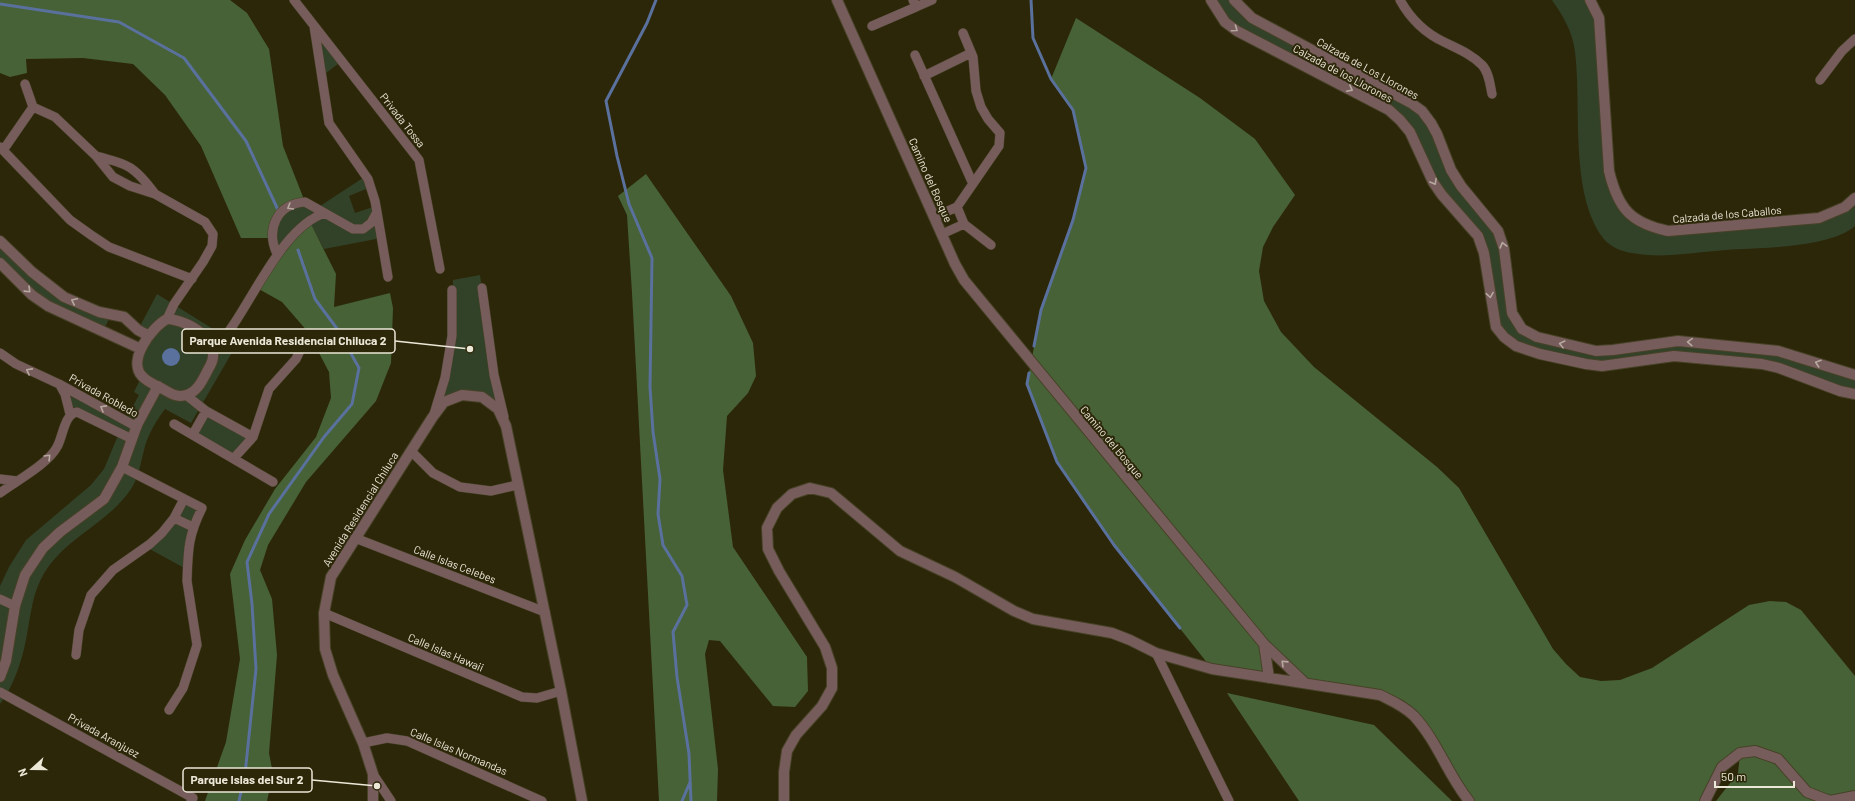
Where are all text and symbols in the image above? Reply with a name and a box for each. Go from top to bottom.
one-way arrow [1231,24,1238,31]
street label: Calzada de Los Llorones [1315,35,1421,101]
street label: Calzada de los Llorones [1291,41,1395,105]
one-way arrow [1346,85,1354,92]
street label: Privada Tossa [378,90,428,150]
street label: Camino del Bosque [907,136,955,224]
one-way arrow [1429,178,1437,185]
one-way arrow [287,202,294,210]
street label: Calzada de los Caballos [1672,203,1782,225]
one-way arrow [1499,242,1507,249]
one-way arrow [23,285,31,293]
one-way arrow [1485,292,1494,298]
one-way arrow [71,298,78,306]
callout: Parque Avenida Residencial Chiluca 2 [182,329,395,353]
text: Parque Avenida Residencial Chiluca 2 [189,333,387,347]
one-way arrow [1687,337,1693,346]
one-way arrow [1558,340,1565,348]
one-way arrow [1814,359,1821,368]
one-way arrow [25,368,33,375]
street label: Privada Robledo [67,371,141,419]
street label: Camino del Bosque [1078,403,1146,481]
one-way arrow [100,405,107,413]
street label: Avenida Residencial Chiluca [319,450,401,568]
one-way arrow [43,454,51,462]
street label: Calle Islas Celebes [412,542,498,586]
street label: Calle Islas Hawaii [406,630,486,674]
one-way arrow [1281,660,1289,668]
street label: Privada Aranjuez [66,710,142,760]
street label: Calle Islas Normandas [409,725,509,777]
north arrow [12,749,52,789]
scale bar [1715,763,1794,789]
text: N [15,767,30,779]
callout: Parque Islas del Sur 2 [183,768,312,792]
text: 50 m [1721,769,1746,783]
text: Parque Islas del Sur 2 [191,772,304,786]

